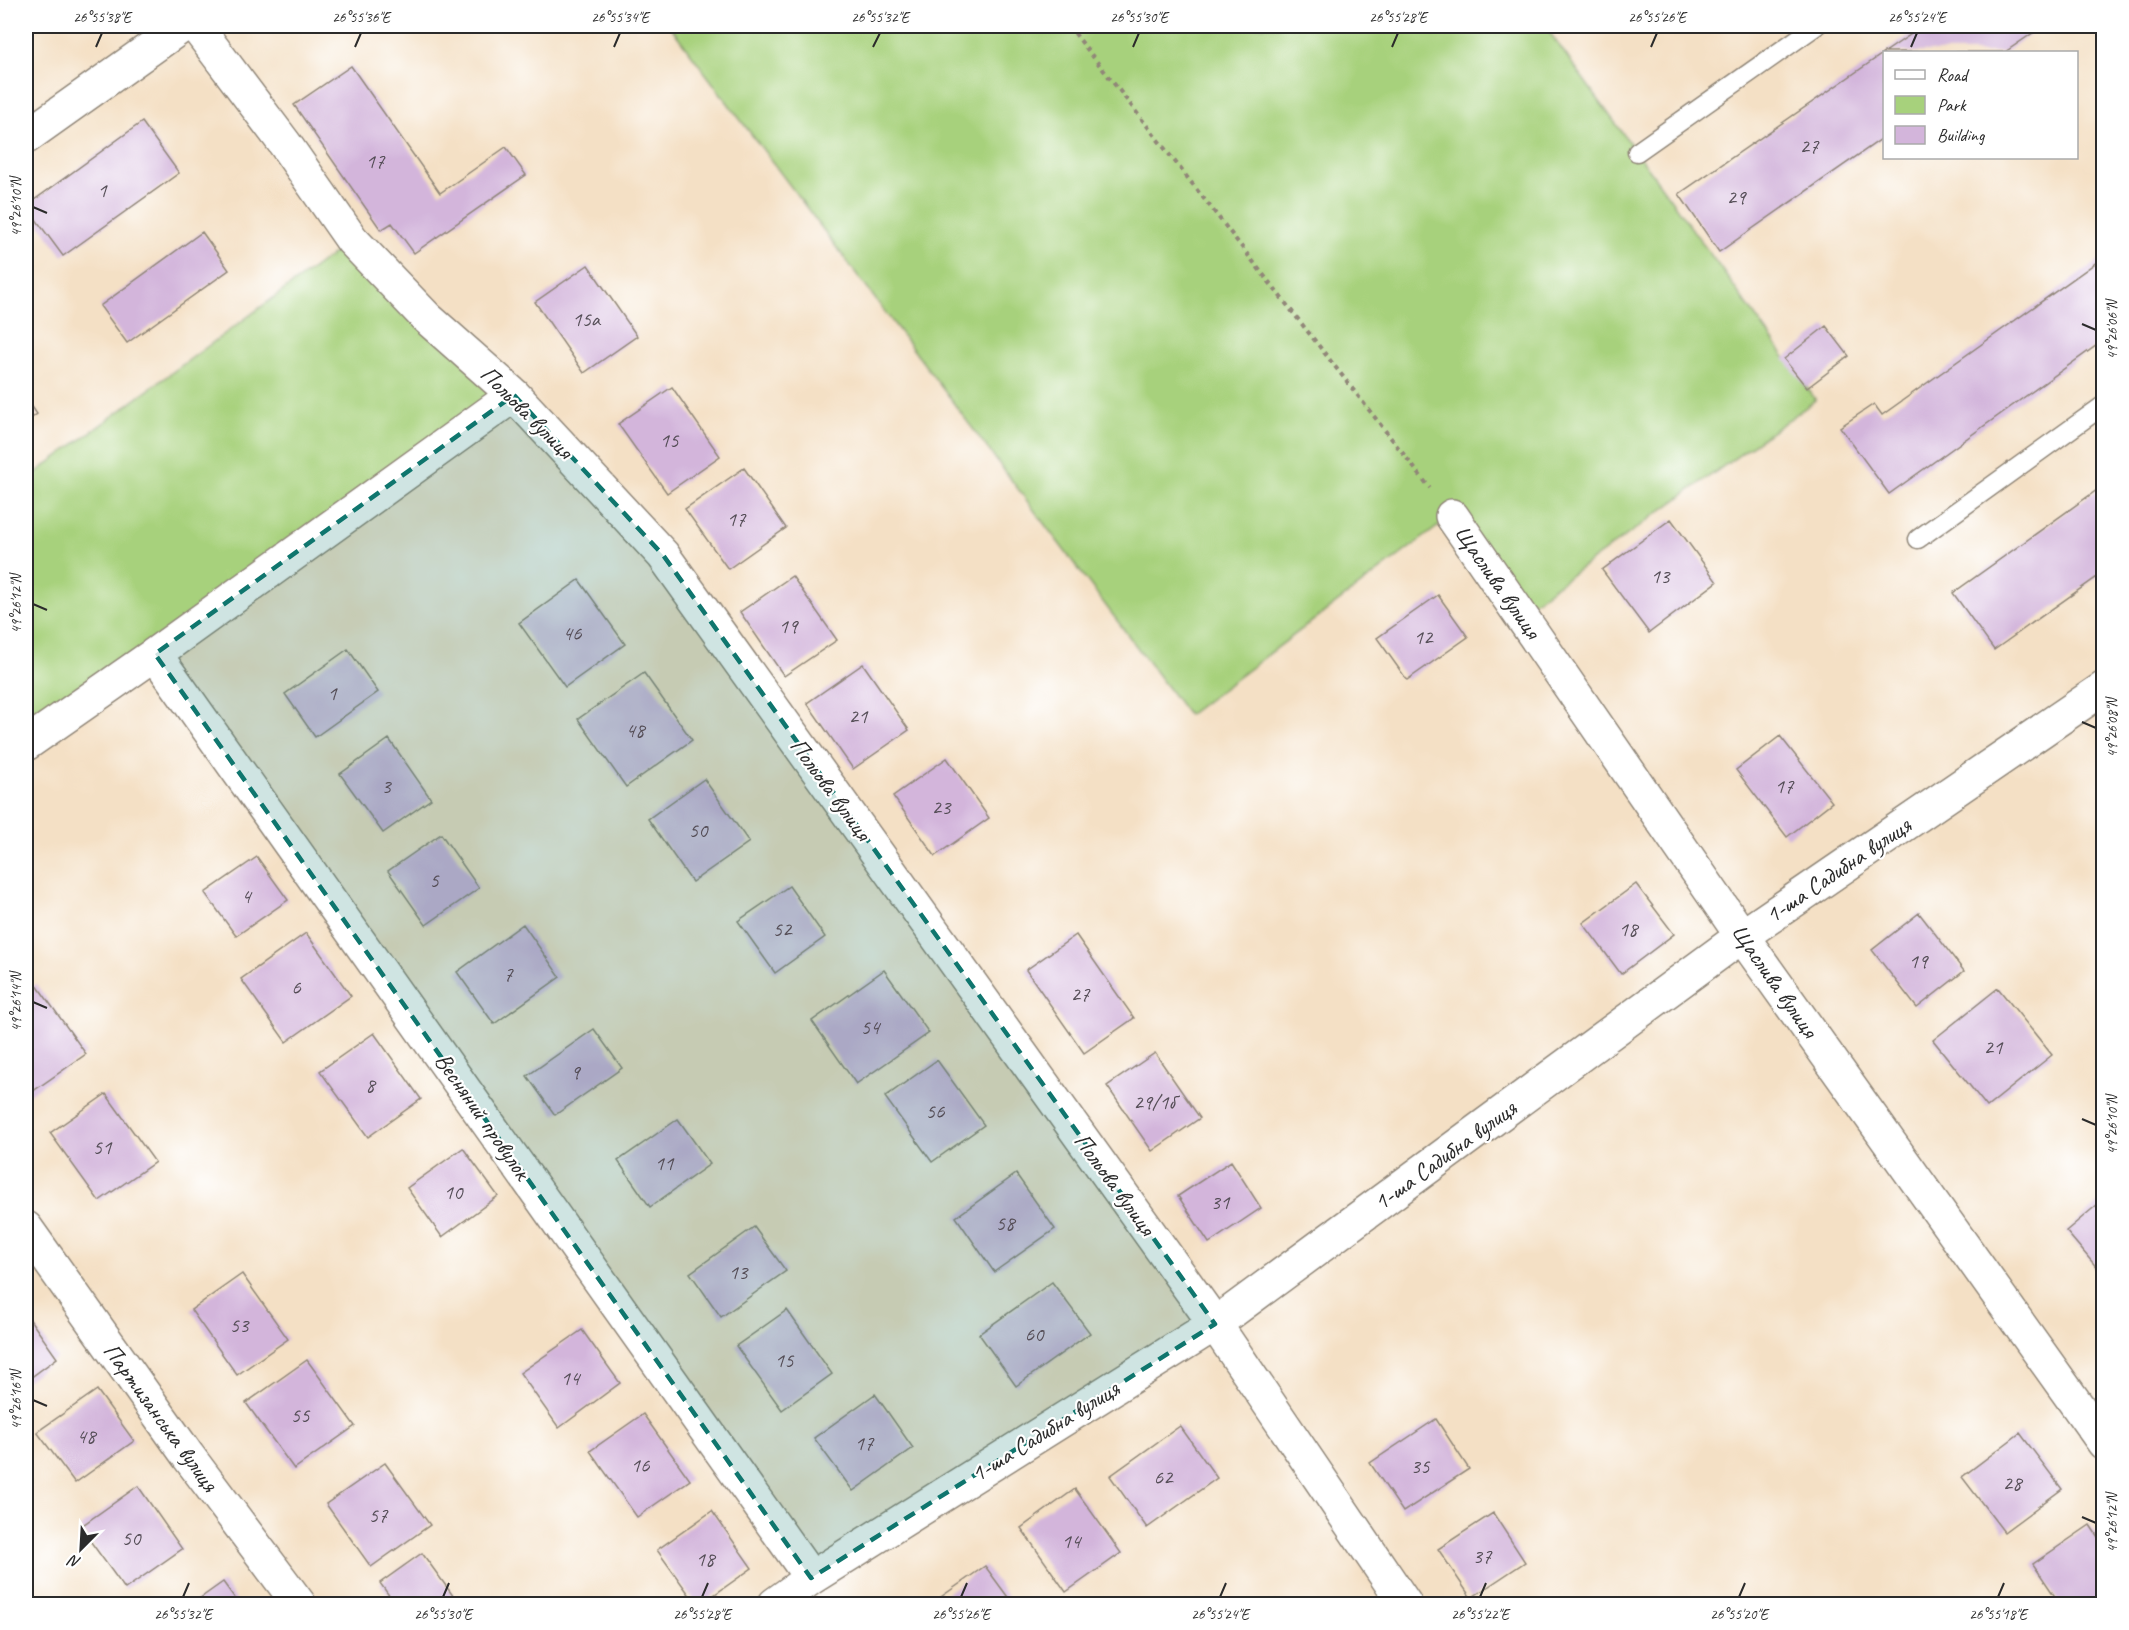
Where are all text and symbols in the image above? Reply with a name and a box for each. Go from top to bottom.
text: 26°55'38"E [73,8,133,27]
text: 26°55'36"E [332,8,392,27]
text: 26°55'34"E [591,8,651,27]
text: 26°55'32"E [851,8,911,27]
text: 26°55'30"E [1110,8,1170,27]
text: 26°55'28"E [1369,8,1429,27]
text: 26°55'26"E [1628,8,1688,27]
text: 26°55'24"E [1888,8,1948,27]
legend [1883,51,2078,159]
text: Road [1937,64,1970,86]
text: Park [1937,94,1967,116]
text: Building [1937,124,1986,146]
house number: 27 [1800,133,1820,159]
house number: 17 [366,148,386,174]
text: 49°26'10"N [7,174,26,237]
house number: 1 [97,177,108,203]
house number: 29 [1727,184,1747,210]
text: 49°26'06"N [2103,297,2122,360]
house number: 15а [572,306,602,332]
street label: Польова вулиця [474,359,581,466]
house number: 15 [660,427,680,453]
house number: 17 [727,506,747,532]
street label: Щаслива вулиця [1448,520,1549,646]
house number: 13 [1651,563,1671,589]
text: 49°26'12"N [7,571,26,634]
house number: 19 [779,613,799,639]
house number: 46 [563,620,582,646]
house number: 12 [1414,624,1434,650]
house number: 1 [327,680,338,706]
text: 49°26'08"N [2103,695,2122,758]
house number: 21 [849,703,869,729]
house number: 48 [626,717,647,743]
street label: Польова вулиця [784,732,879,848]
house number: 3 [381,773,392,799]
house number: 17 [1775,773,1795,799]
house number: 23 [932,794,952,820]
street label: 1-ша Садибна вулиця [1759,809,1918,930]
house number: 50 [689,817,709,843]
house number: 5 [429,867,440,893]
house number: 4 [241,883,253,909]
house number: 52 [773,916,793,942]
house number: 18 [1619,916,1640,942]
street label: Щаслива вулиця [1725,919,1826,1045]
house number: 19 [1909,948,1929,974]
house number: 7 [503,961,514,987]
text: 49°26'14"N [7,969,26,1032]
house number: 6 [291,974,301,1000]
house number: 27 [1071,981,1091,1007]
house number: 54 [861,1014,882,1040]
house number: 21 [1984,1034,2004,1060]
street label: Весняний провулок [428,1047,539,1187]
house number: 9 [570,1059,581,1085]
house number: 8 [365,1072,377,1098]
house number: 29/1б [1133,1089,1180,1115]
street label: 1-ша Садибна вулиця [1368,1092,1523,1217]
text: 49°26'10"N [2103,1092,2122,1155]
house number: 56 [926,1098,945,1124]
street label: Польова вулиця [1068,1127,1163,1243]
house number: 51 [93,1134,113,1160]
house number: 11 [655,1150,675,1176]
house number: 10 [444,1179,464,1205]
house number: 31 [1211,1189,1231,1215]
house number: 58 [996,1210,1017,1236]
house number: 13 [729,1259,749,1285]
house number: 53 [230,1312,250,1338]
house number: 60 [1025,1321,1045,1347]
street label: Партизанська вулиця [97,1337,226,1498]
house number: 15 [775,1347,795,1373]
house number: 14 [561,1365,582,1391]
text: 49°26'16"N [7,1367,26,1430]
street label: 1-ша Садибна вулиця [965,1373,1126,1489]
house number: 55 [291,1402,311,1428]
house number: 48 [77,1423,98,1449]
house number: 17 [855,1430,875,1456]
house number: 16 [631,1452,650,1478]
house number: 35 [1411,1453,1431,1479]
house number: 62 [1154,1464,1174,1490]
house number: 28 [2003,1470,2024,1496]
text: 49°26'12"N [2103,1490,2122,1553]
house number: 57 [369,1502,389,1528]
north arrow [51,1519,111,1579]
house number: 50 [122,1525,142,1551]
house number: 14 [1062,1528,1083,1554]
house number: 37 [1473,1543,1493,1569]
house number: 18 [696,1546,717,1572]
text: N [64,1549,84,1573]
text: 26°55'32"E [154,1605,214,1624]
text: 26°55'30"E [414,1605,474,1624]
text: 26°55'28"E [673,1605,733,1624]
text: 26°55'26"E [932,1605,992,1624]
text: 26°55'24"E [1191,1605,1251,1624]
text: 26°55'22"E [1451,1605,1511,1624]
text: 26°55'20"E [1710,1605,1770,1624]
text: 26°55'18"E [1969,1605,2029,1624]

